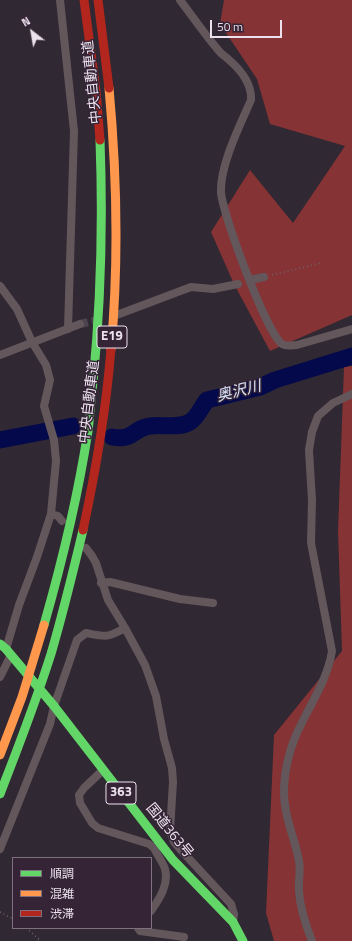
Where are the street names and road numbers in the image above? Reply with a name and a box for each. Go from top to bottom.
street label: 中央自動車道 [80,39,106,125]
road number: E19 [97,326,127,348]
street label: 中央自動車道 [77,359,103,445]
road number: 363 [106,782,136,804]
street label: 国道363号 [142,800,196,862]

